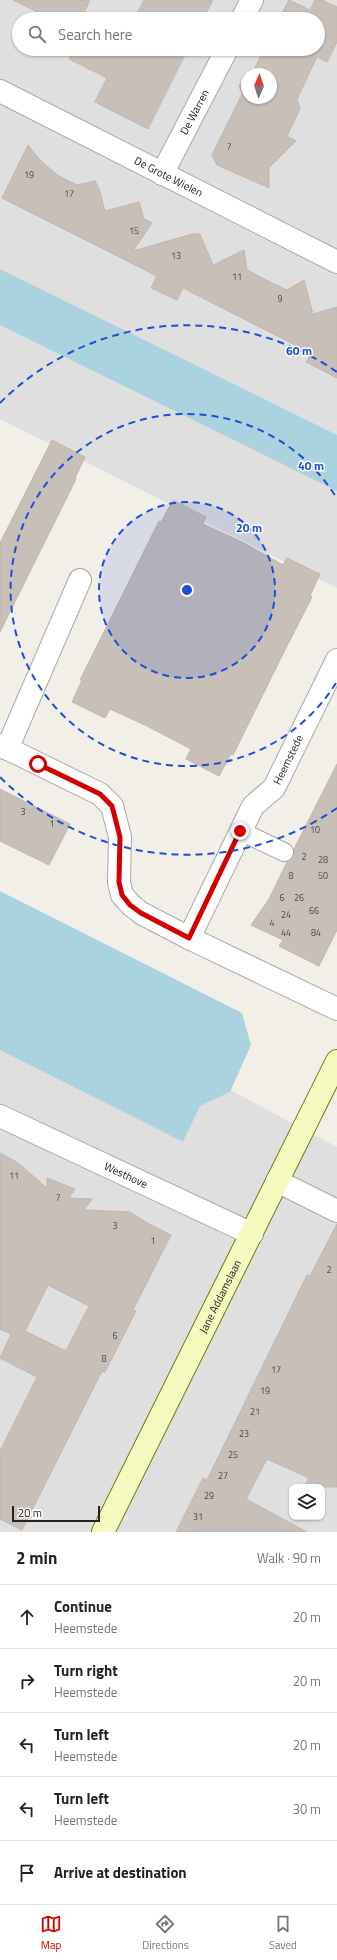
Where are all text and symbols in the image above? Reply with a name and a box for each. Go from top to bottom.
search box [12,12,325,56]
icon: search [26,23,48,45]
text: Search here [58,23,132,46]
north arrow [241,68,277,104]
street label: De Warren [176,86,213,137]
house number: 7 [226,140,232,153]
street label: De Grote Wielen [131,152,206,201]
house number: 19 [24,168,34,181]
house number: 17 [64,187,74,200]
house number: 15 [129,224,139,237]
house number: 13 [171,249,181,262]
house number: 11 [232,270,242,283]
house number: 9 [277,292,283,305]
text: 60 m [286,341,312,360]
text: 40 m [298,456,324,475]
text: 20 m [236,518,262,537]
centre of rings [180,583,194,597]
street label: Heemstede [269,732,307,787]
route start [29,755,47,773]
house number: 3 [20,805,26,818]
house number: 1 [49,817,55,830]
route end [231,822,249,840]
house number: 10 [310,823,320,836]
house number: 2 [301,850,307,863]
house number: 28 [318,853,328,866]
house number: 8 [288,869,294,882]
house number: 50 [318,869,328,882]
house number: 6 [279,891,285,904]
house number: 26 [294,891,304,904]
house number: 66 [309,904,319,917]
house number: 24 [281,908,291,921]
house number: 4 [269,916,275,929]
house number: 44 [281,926,291,939]
house number: 84 [311,926,321,939]
street label: Westhove [101,1158,151,1192]
house number: 11 [9,1169,19,1182]
house number: 7 [55,1191,61,1204]
house number: 3 [112,1219,118,1232]
house number: 1 [150,1234,156,1247]
street label: Jane Addamslaan [195,1257,245,1336]
house number: 2 [326,1263,332,1276]
house number: 6 [112,1329,118,1342]
house number: 8 [101,1352,107,1365]
house number: 17 [271,1363,281,1376]
house number: 19 [260,1384,270,1397]
house number: 21 [250,1405,260,1418]
house number: 23 [239,1427,249,1440]
house number: 25 [228,1448,238,1461]
house number: 27 [218,1469,228,1482]
map controls [289,1484,325,1520]
button: layers [289,1484,325,1520]
house number: 29 [204,1489,214,1502]
scale bar [12,1504,100,1523]
text: 20 m [18,1505,42,1521]
house number: 31 [193,1510,203,1523]
text: 2 min [16,1545,57,1571]
text: Walk · 90 m [257,1548,321,1568]
text: Continue [54,1595,112,1618]
icon: ahead [16,1606,38,1628]
text: 20 m [293,1607,321,1627]
text: Heemstede [54,1618,117,1638]
text: Turn right [54,1659,118,1682]
icon: right [16,1670,38,1692]
text: 20 m [293,1671,321,1691]
text: Heemstede [54,1682,117,1702]
text: Turn left [54,1723,109,1746]
icon: left [16,1734,38,1756]
text: 20 m [293,1735,321,1755]
text: Heemstede [54,1746,117,1766]
text: Turn left [54,1787,109,1810]
icon: left [16,1798,38,1820]
text: 30 m [293,1799,321,1819]
text: Heemstede [54,1810,117,1830]
text: Arrive at destination [54,1861,187,1884]
icon: arrive [16,1862,38,1884]
tab: Map [40,1913,62,1953]
tab: Directions [142,1913,189,1953]
tab: Saved [269,1913,297,1953]

